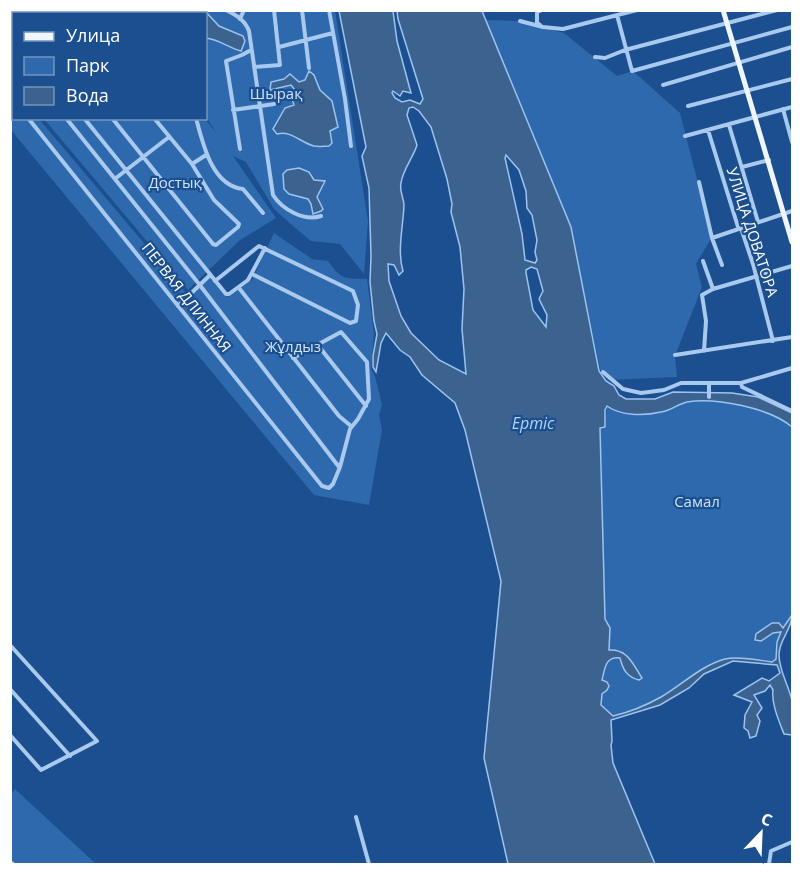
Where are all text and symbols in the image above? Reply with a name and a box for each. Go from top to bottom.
legend [12,12,207,120]
text: Улица [66,23,120,47]
text: Парк [66,53,110,77]
text: Вода [66,83,109,107]
park label: Шырақ [250,83,302,103]
street label: УЛИЦА ДОВАТОРА [723,165,784,300]
park label: Достық [148,172,202,192]
street label: ПЕРВАЯ ДЛИННАЯ [138,238,236,356]
park label: Жұлдыз [265,336,321,356]
water label: Ертіс [512,412,555,434]
park label: Самал [674,491,720,511]
north arrow [731,803,791,863]
text: С [758,807,776,831]

